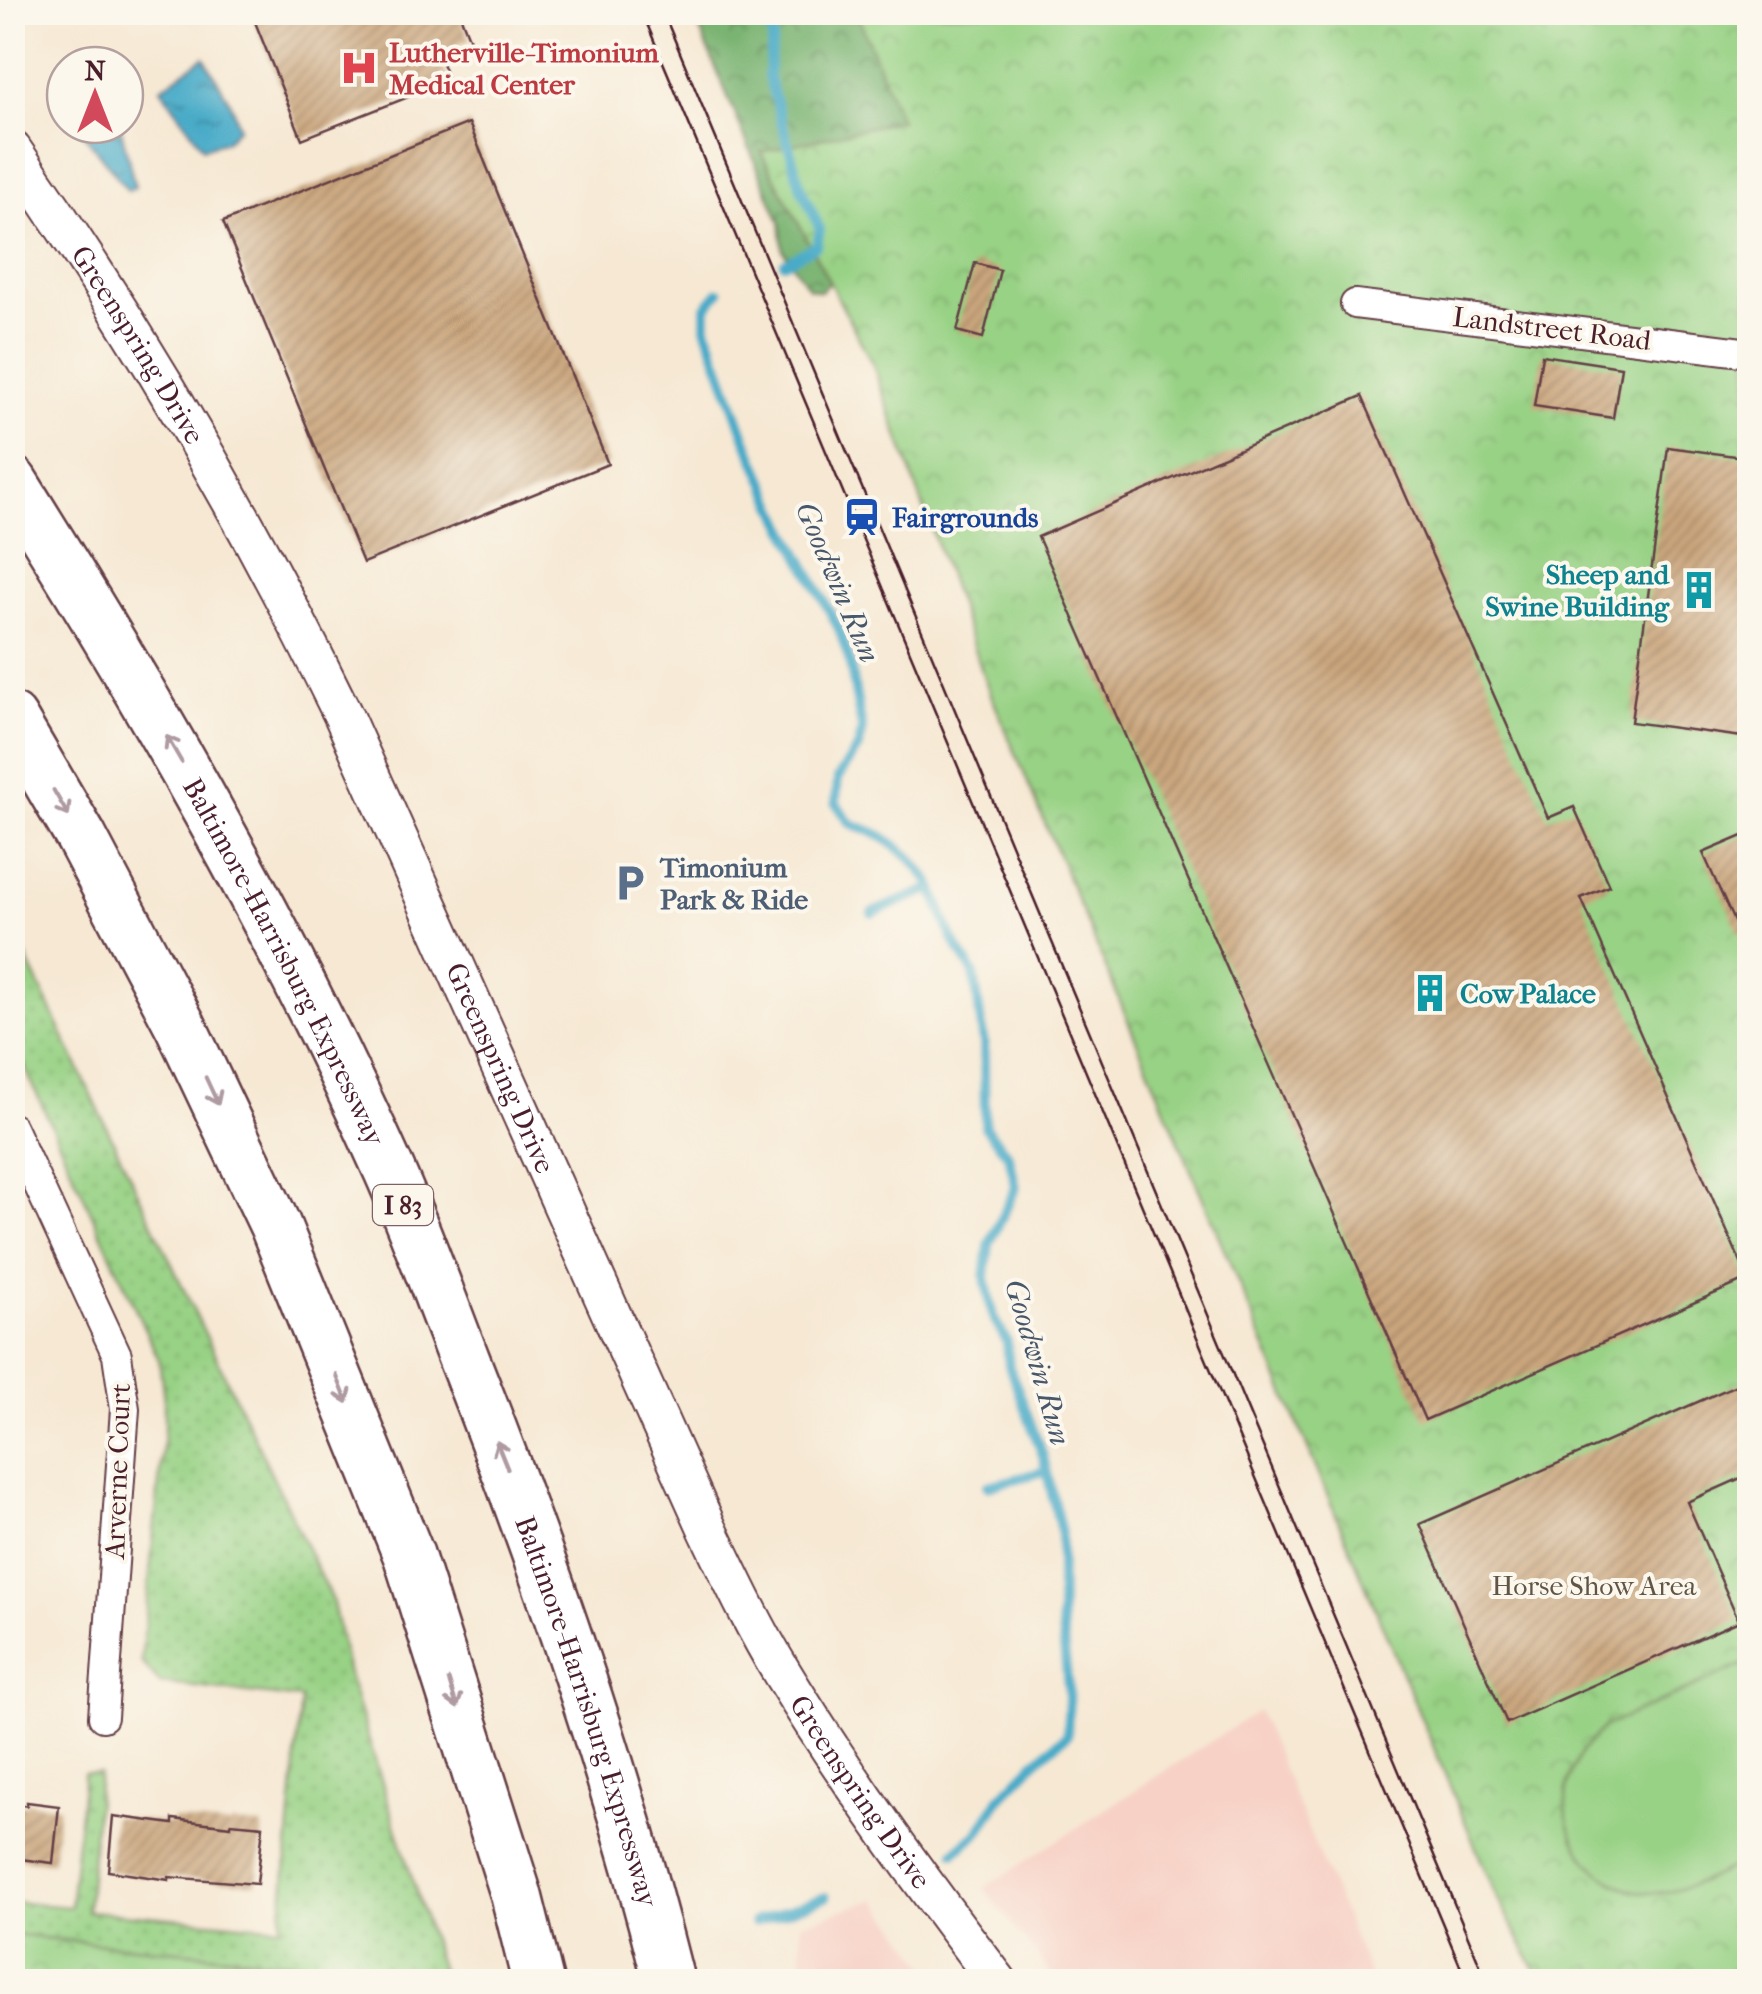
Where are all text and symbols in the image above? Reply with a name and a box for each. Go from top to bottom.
place label: Lutherville-Timonium Medical Center [389,36,660,101]
north arrow [45,45,145,145]
hospital icon: Lutherville-Timonium Medical Center [338,47,380,89]
text: N [84,54,106,87]
street label: Greenspring Drive [64,239,211,450]
street label: Landstreet Road [1451,300,1654,357]
station icon: Fairgrounds [841,496,883,538]
water label: Goodwin Run [788,497,887,668]
place label: Fairgrounds [892,501,1038,534]
place label: Sheep and Swine Building [1485,558,1670,623]
building icon: Sheep and Swine Building [1678,569,1720,611]
one-way arrow [163,735,183,764]
street label: Baltimore-Harrisburg Expressway [176,772,392,1152]
one-way arrow [52,788,72,817]
place label: Timonium Park & Ride [659,851,808,916]
parking icon: Timonium Park & Ride [609,862,651,904]
street label: Greenspring Drive [439,958,562,1178]
building icon: Cow Palace [1409,972,1451,1014]
place label: Cow Palace [1460,977,1596,1010]
one-way arrow [203,1075,222,1105]
road number: I 83 [373,1185,433,1225]
water label: Goodwin Run [997,1275,1078,1449]
one-way arrow [334,1373,352,1404]
street label: Arverne Court [98,1383,137,1561]
one-way arrow [491,1441,509,1471]
street label: Baltimore-Harrisburg Expressway [508,1512,665,1912]
park label: Horse Show Area [1491,1569,1698,1602]
one-way arrow [445,1678,463,1709]
street label: Greenspring Drive [783,1689,938,1895]

